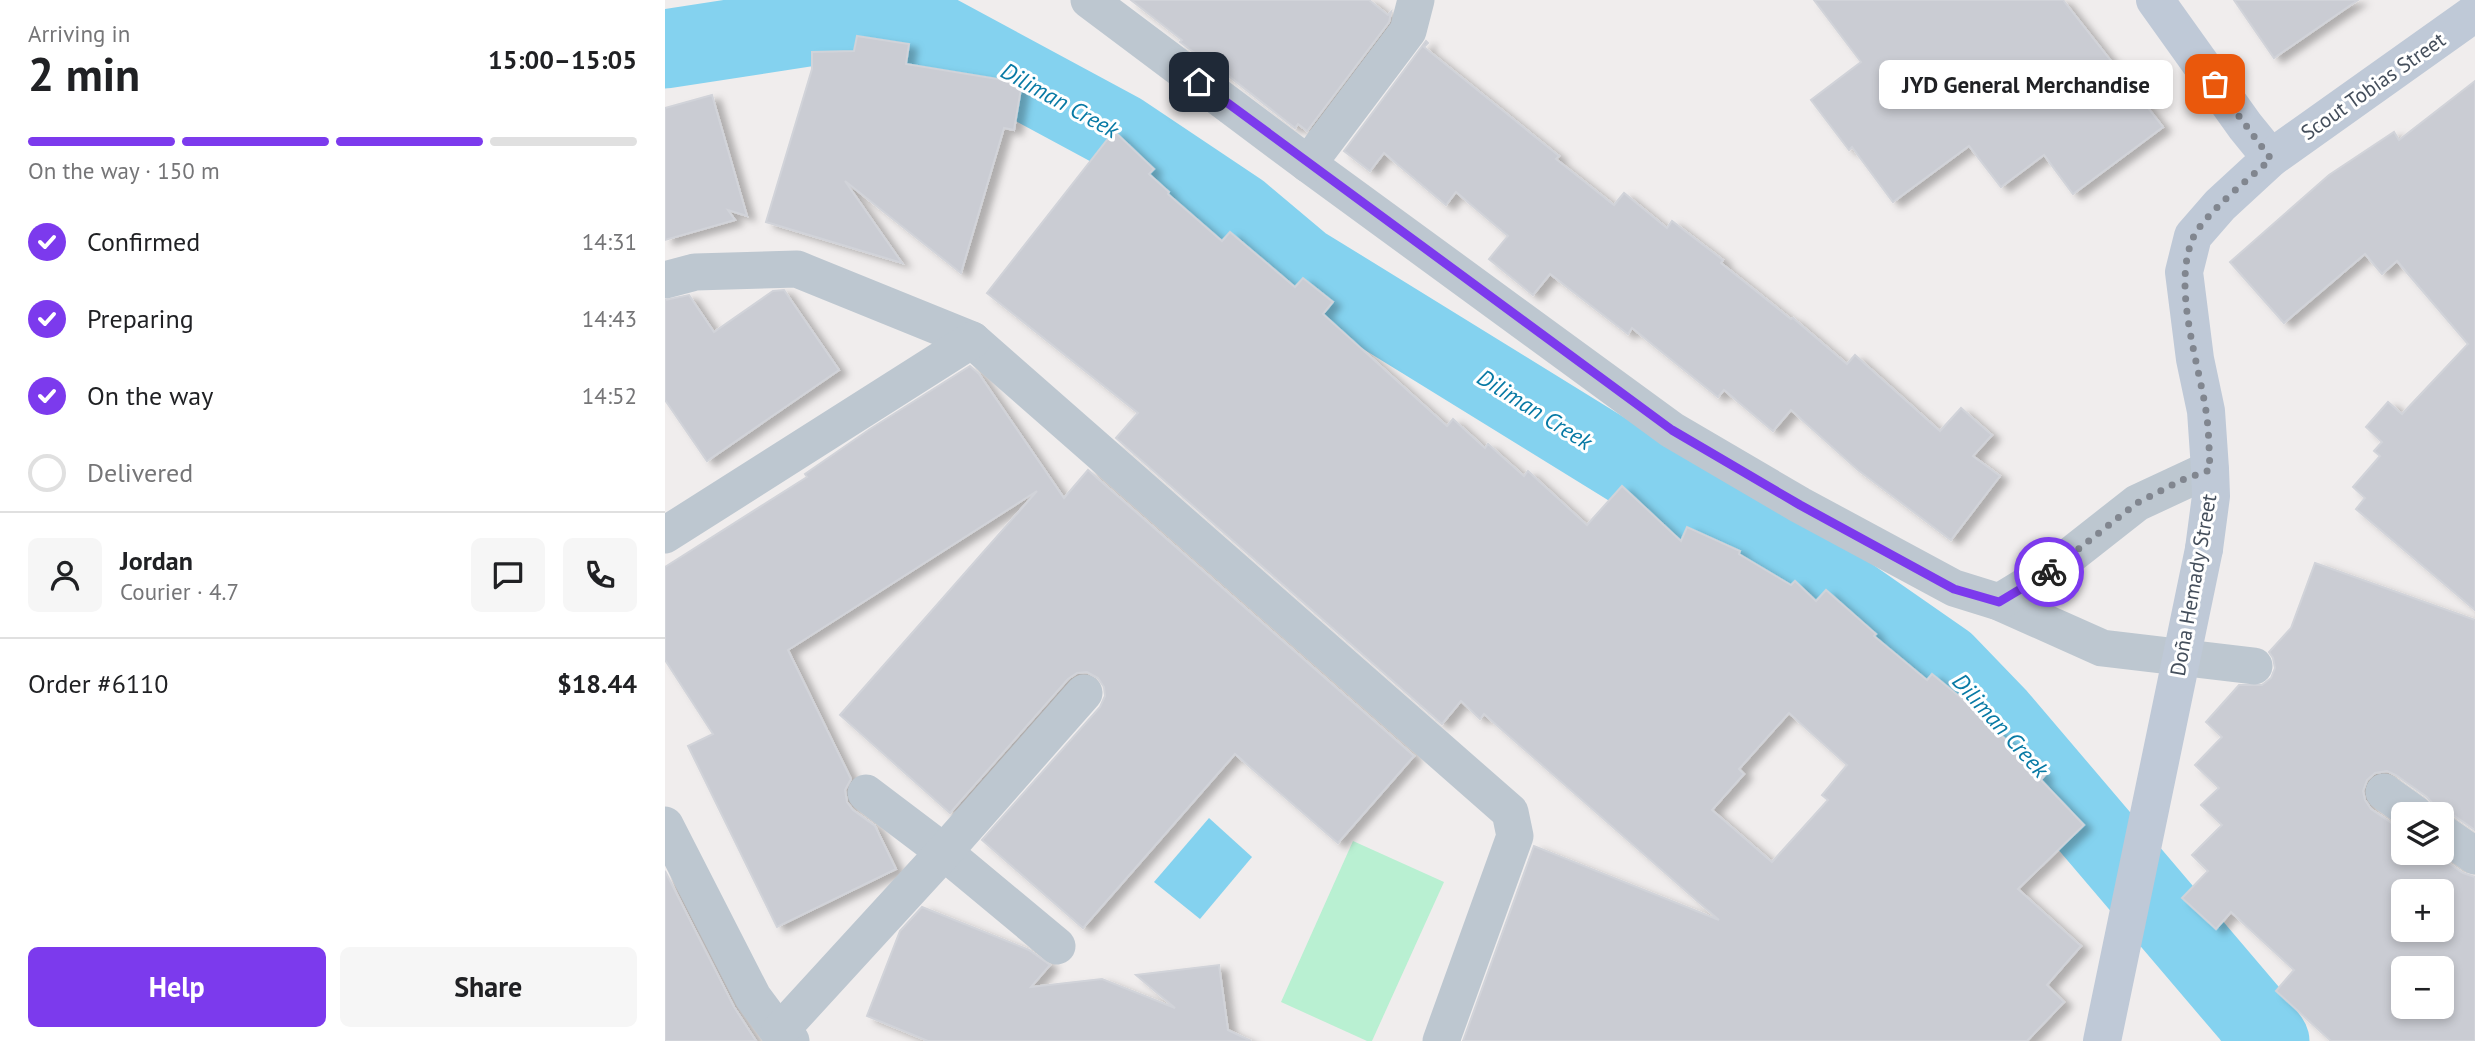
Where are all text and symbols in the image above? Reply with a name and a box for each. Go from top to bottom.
text: Arriving in [28,19,130,48]
street label: Scout Tobias Street [2295,26,2451,146]
text: 15:00–15:05 [488,43,637,76]
text: 2 min [28,44,140,104]
pin [1169,52,1229,112]
pin [2185,54,2245,114]
water label: Diliman Creek [996,56,1125,145]
callout: JYD General Merchandise [1879,60,2173,108]
icon: home [1180,63,1218,101]
icon: bag [2196,65,2234,103]
text: JYD General Merchandise [1902,70,2150,99]
text: On the way · 150 m [28,156,220,185]
icon: check [28,223,66,261]
text: Confirmed [87,225,200,258]
text: 14:31 [582,227,637,256]
icon: check [28,300,66,338]
text: Preparing [87,302,194,335]
text: 14:43 [582,304,637,333]
water label: Diliman Creek [1472,362,1599,457]
icon: check [28,377,66,415]
text: On the way [87,379,213,412]
text: 14:52 [582,381,637,410]
text: Delivered [87,456,193,489]
street label: Doña Hemady Street [2164,492,2222,678]
courier [2014,537,2084,607]
button: person [28,538,102,612]
button: chat [471,538,545,612]
button: phone [563,538,637,612]
text: Jordan [120,544,193,577]
icon: bike [2030,553,2068,591]
text: Courier · 4.7 [120,577,239,606]
text: Order #6110 [28,667,168,700]
text: $18.44 [557,667,637,700]
water label: Diliman Creek [1947,667,2056,784]
map controls [2391,802,2454,1019]
button: layers [2391,802,2454,865]
button: + [2391,879,2454,942]
button: Help [28,947,326,1027]
button: Share [340,947,637,1027]
button: − [2391,956,2454,1019]

